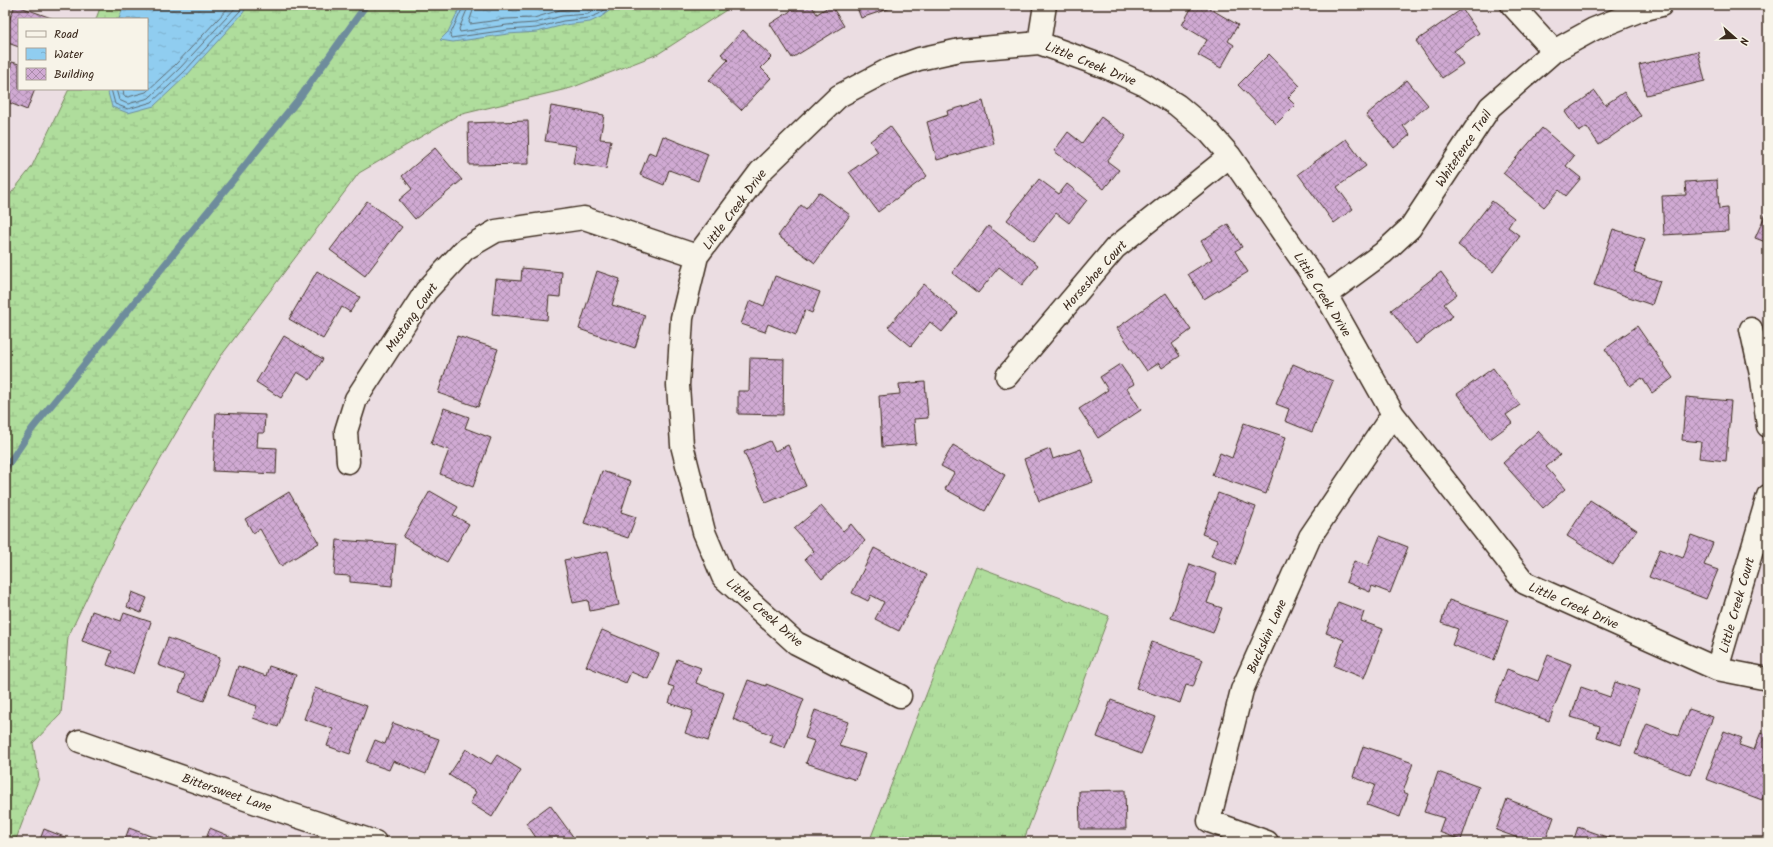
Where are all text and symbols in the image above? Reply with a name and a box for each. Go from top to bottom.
legend [18,18,148,90]
north arrow [1715,18,1755,58]
text: Road [54,25,79,44]
text: N [1734,35,1753,47]
street label: Little Creek Drive [1042,37,1139,92]
text: Water [54,45,84,64]
text: Building [54,65,94,84]
street label: Whitefence Trail [1431,106,1498,192]
street label: Little Creek Drive [698,165,773,255]
street label: Horseshoe Court [1058,235,1133,316]
street label: Little Creek Drive [1287,248,1356,341]
street label: Mustang Court [380,278,445,357]
street label: Little Creek Court [1714,554,1761,656]
street label: Little Creek Drive [721,573,808,653]
street label: Little Creek Drive [1525,577,1622,636]
street label: Buckskin Lane [1242,596,1293,677]
street label: Bittersweet Lane [179,768,274,819]

